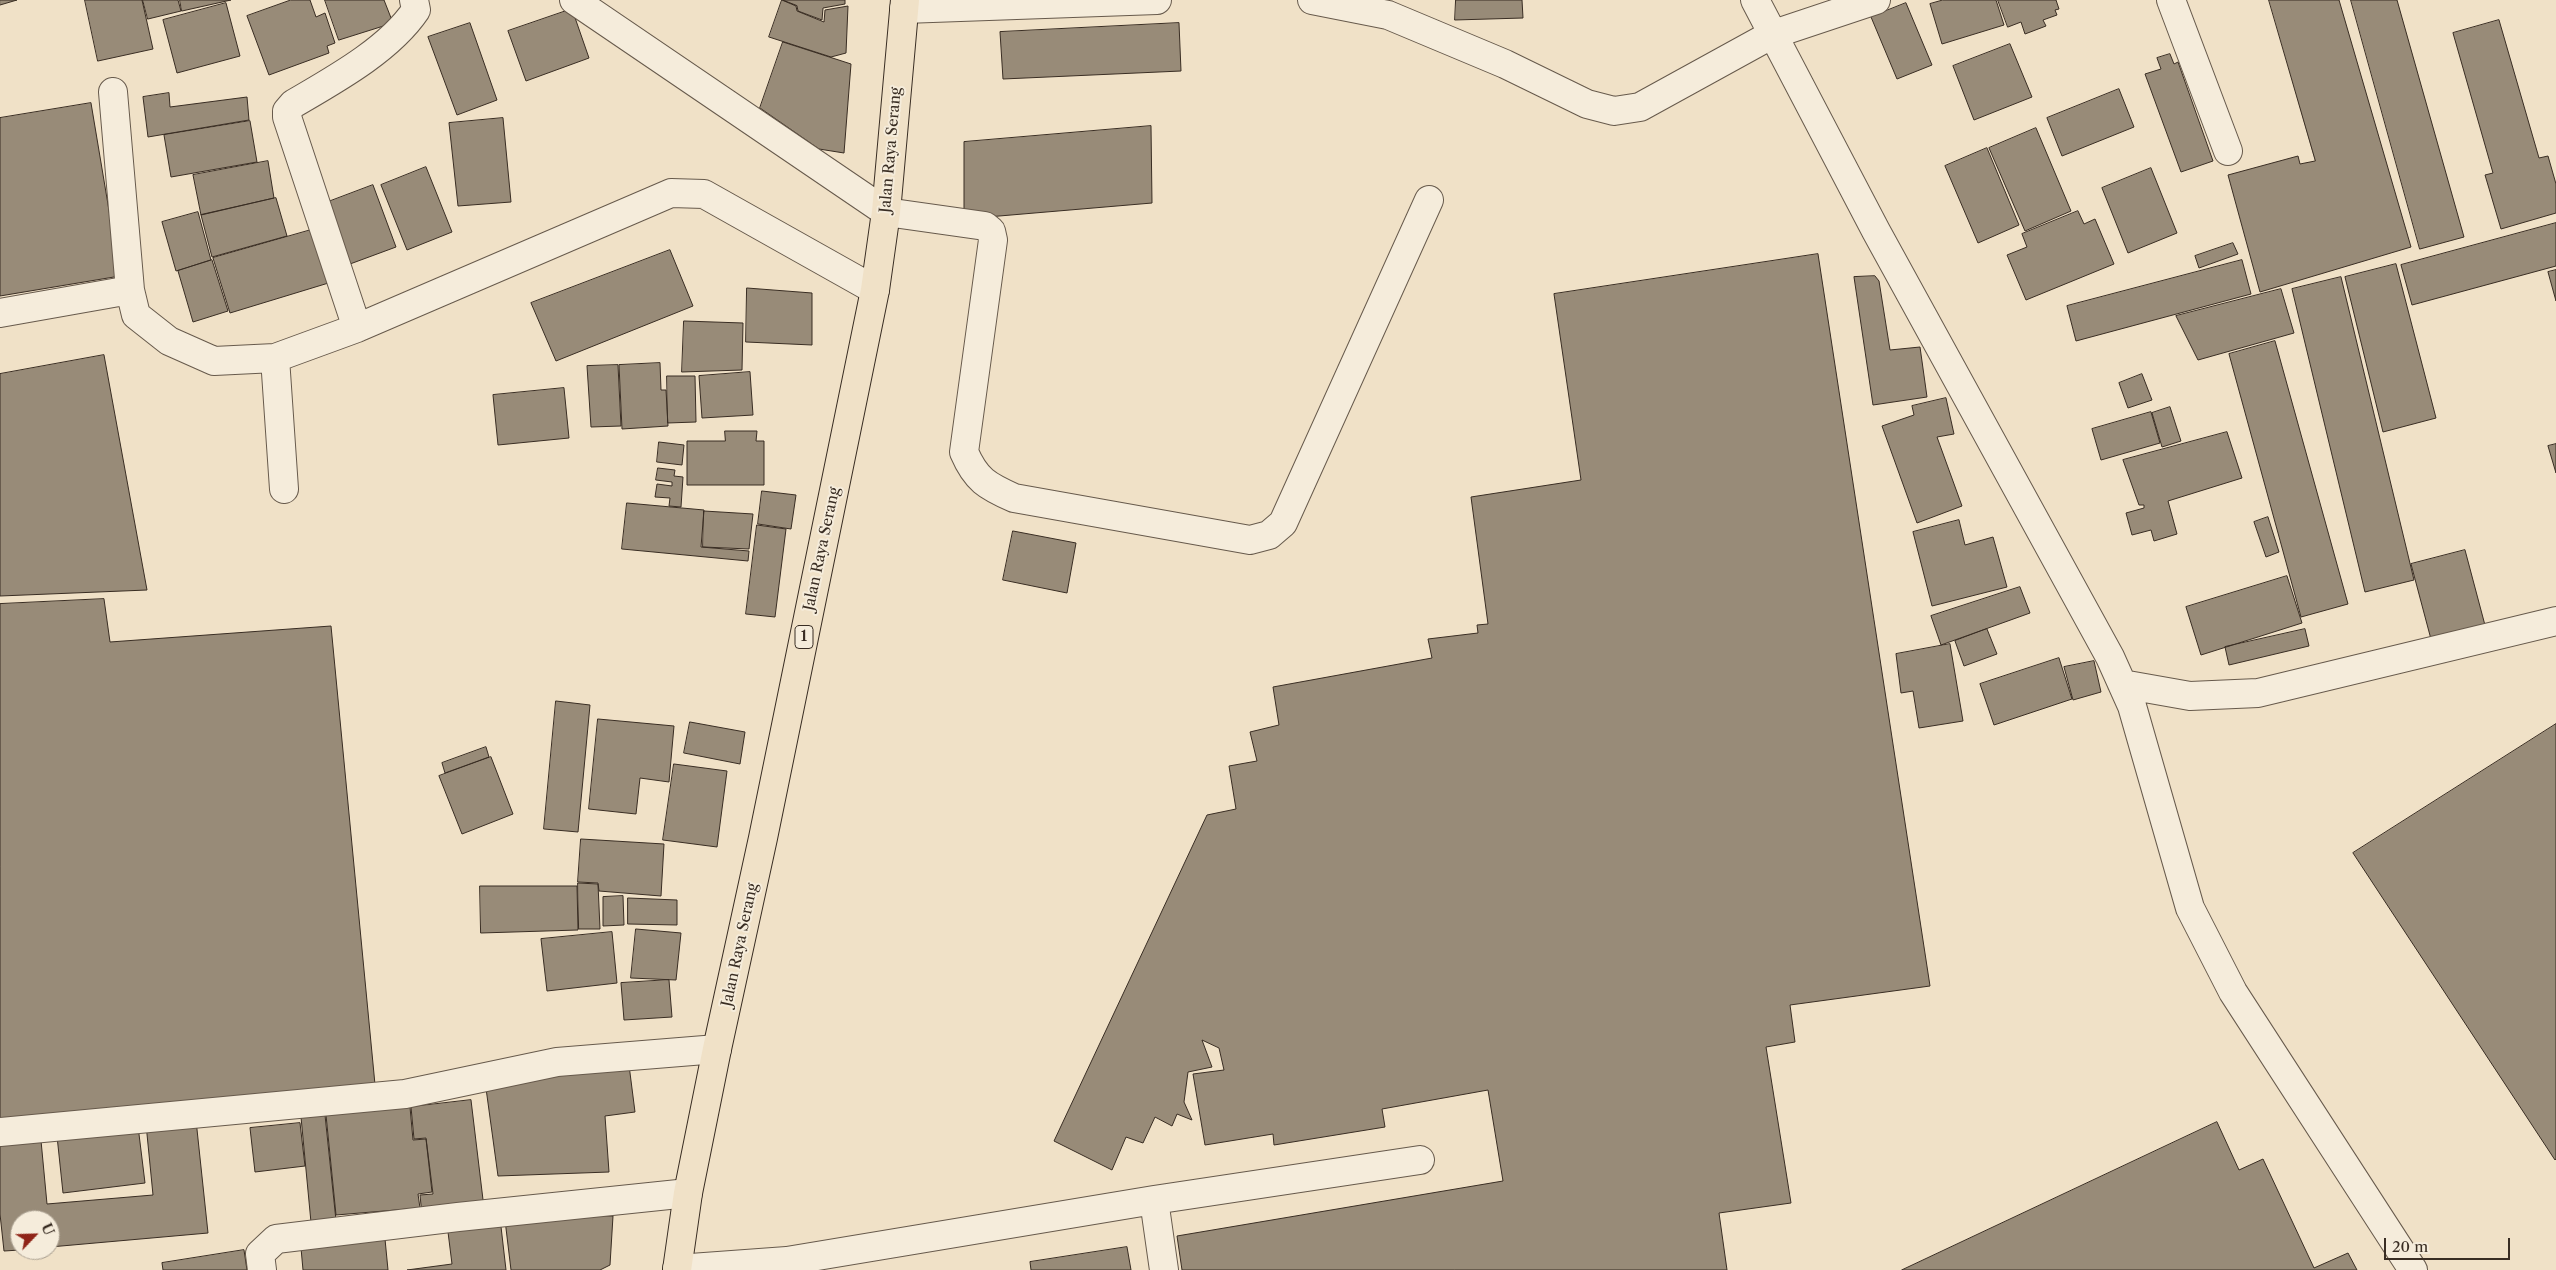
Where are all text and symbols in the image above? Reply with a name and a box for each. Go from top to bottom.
street label: Jalan Raya Serang [877,86,905,214]
street label: Jalan Raya Serang [800,486,844,612]
road number: 1 [795,626,813,649]
street label: Jalan Raya Serang [718,882,762,1008]
north arrow [10,1210,60,1260]
text: U [37,1220,58,1238]
scale bar [2386,1228,2512,1260]
text: 20 m [2392,1237,2428,1256]

